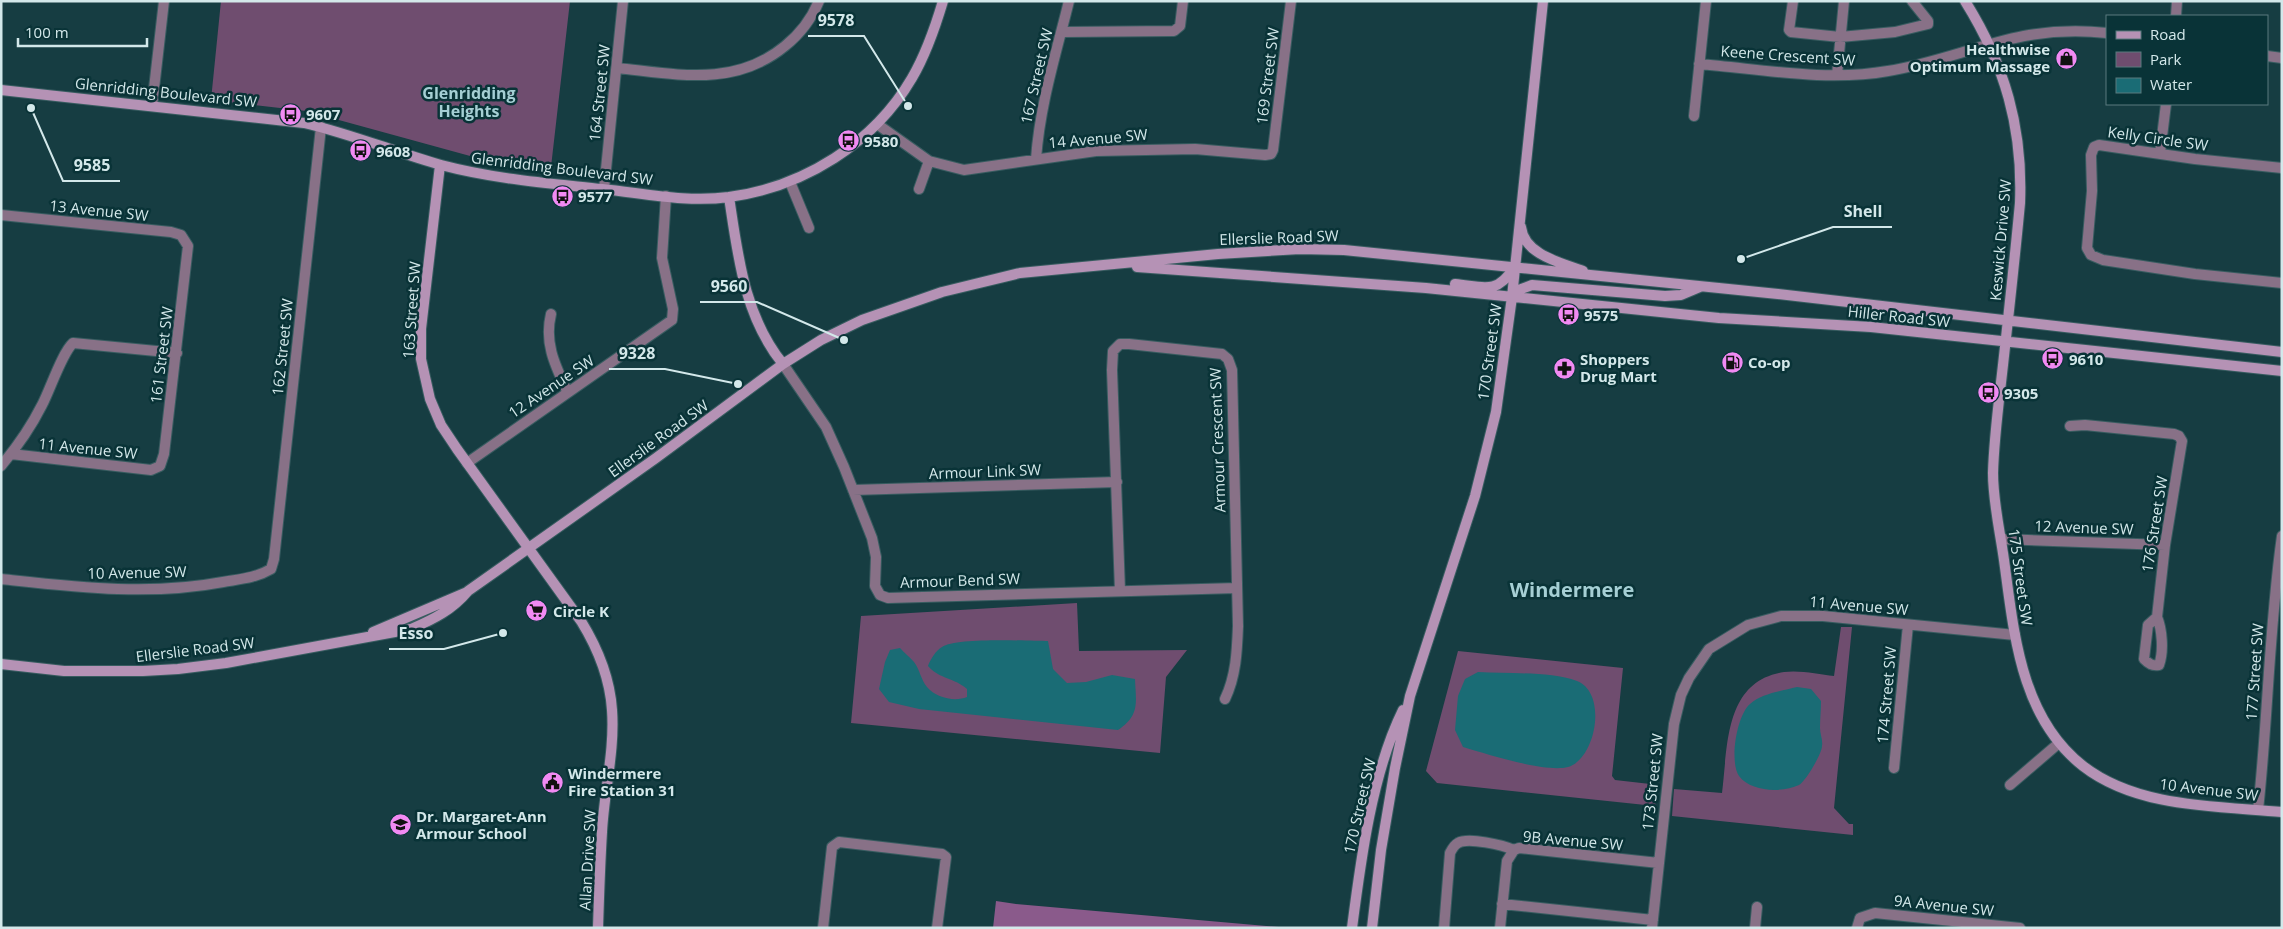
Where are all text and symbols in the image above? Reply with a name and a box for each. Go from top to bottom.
callout: 9578 [808,5,864,36]
text: 9578 [818,9,854,31]
scale bar [18,15,146,47]
legend [2106,15,2268,105]
text: 100 m [25,22,69,42]
text: Road [2150,24,2186,44]
street label: 167 Street SW [1015,26,1057,126]
street label: 169 Street SW [1251,26,1283,126]
place label: Healthwise Optimum Massage [1910,39,2050,76]
street label: Keene Crescent SW [1720,40,1856,70]
street label: 164 Street SW [584,43,614,143]
shop icon: Healthwise Optimum Massage [2054,46,2078,70]
text: Park [2150,49,2181,69]
street label: Glenridding Boulevard SW [74,72,258,112]
text: Water [2150,74,2192,94]
district label: Glenridding Heights [422,82,516,122]
bus stop icon: 9607 [278,102,302,126]
place label: 9607 [306,104,341,124]
street label: Kelly Circle SW [2106,121,2210,155]
street label: 14 Avenue SW [1048,124,1148,152]
bus stop icon: 9580 [836,129,860,153]
place label: 9580 [864,131,899,151]
bus stop icon: 9608 [348,139,372,163]
place label: 9608 [376,141,411,161]
street label: Glenridding Boulevard SW [470,147,654,189]
callout: 9585 [63,150,120,181]
text: 9585 [74,154,110,176]
street label: Keswick Drive SW [1985,178,2015,302]
bus stop icon: 9577 [550,184,574,208]
place label: 9577 [578,186,613,206]
street label: 13 Avenue SW [49,195,150,225]
callout: Shell [1833,196,1892,227]
text: Shell [1844,200,1882,222]
street label: Ellerslie Road SW [1219,225,1339,249]
street label: 163 Street SW [398,261,424,359]
callout: 9560 [700,271,757,302]
text: 9560 [711,275,747,297]
street label: 162 Street SW [267,297,297,397]
street label: Hiller Road SW [1847,301,1951,331]
street label: 170 Street SW [1472,302,1506,402]
bus stop icon: 9575 [1556,303,1580,327]
street label: 161 Street SW [145,305,177,405]
place label: 9575 [1584,305,1618,325]
callout: 9328 [609,338,665,369]
text: 9328 [619,342,655,364]
bus stop icon: 9610 [2041,347,2065,371]
place label: Shoppers Drug Mart [1580,349,1657,386]
place label: 9610 [2069,349,2104,369]
street label: 12 Avenue SW [504,350,598,422]
fuel station icon: Co-op [1720,350,1744,374]
place label: Co-op [1748,352,1790,372]
pharmacy icon: Shoppers Drug Mart [1552,356,1576,380]
street label: Armour Crescent SW [1204,367,1230,513]
bus stop icon: 9305 [1976,381,2000,405]
place label: 9305 [2004,383,2038,403]
street label: Ellerslie Road SW [604,395,712,481]
street label: 11 Avenue SW [38,433,139,463]
street label: Armour Link SW [928,459,1042,483]
street label: 176 Street SW [2136,474,2172,574]
street label: 12 Avenue SW [2034,515,2134,539]
street label: 175 Street SW [2004,527,2038,627]
street label: 10 Avenue SW [87,561,187,583]
street label: Armour Bend SW [900,568,1021,592]
district label: Windermere [1510,576,1634,603]
street label: 11 Avenue SW [1809,591,1909,619]
supermarket icon: Circle K [525,599,549,623]
place label: Circle K [553,601,609,621]
callout: Esso [389,618,444,649]
text: Esso [399,622,433,644]
street label: 177 Street SW [2241,623,2267,721]
street label: Ellerslie Road SW [135,632,256,666]
street label: 174 Street SW [1872,645,1900,744]
street label: 173 Street SW [1637,732,1667,832]
street label: 170 Street SW [1338,756,1380,856]
place label: Windermere Fire Station 31 [568,763,676,800]
public building icon: Windermere Fire Station 31 [540,770,564,794]
street label: 10 Avenue SW [2159,773,2260,805]
place label: Dr. Margaret-Ann Armour School [416,806,547,843]
street label: Allan Drive SW [574,809,600,911]
school or university icon: Dr. Margaret-Ann Armour School [388,813,412,837]
street label: 9B Avenue SW [1522,826,1624,854]
street label: 9A Avenue SW [1893,890,1995,920]

